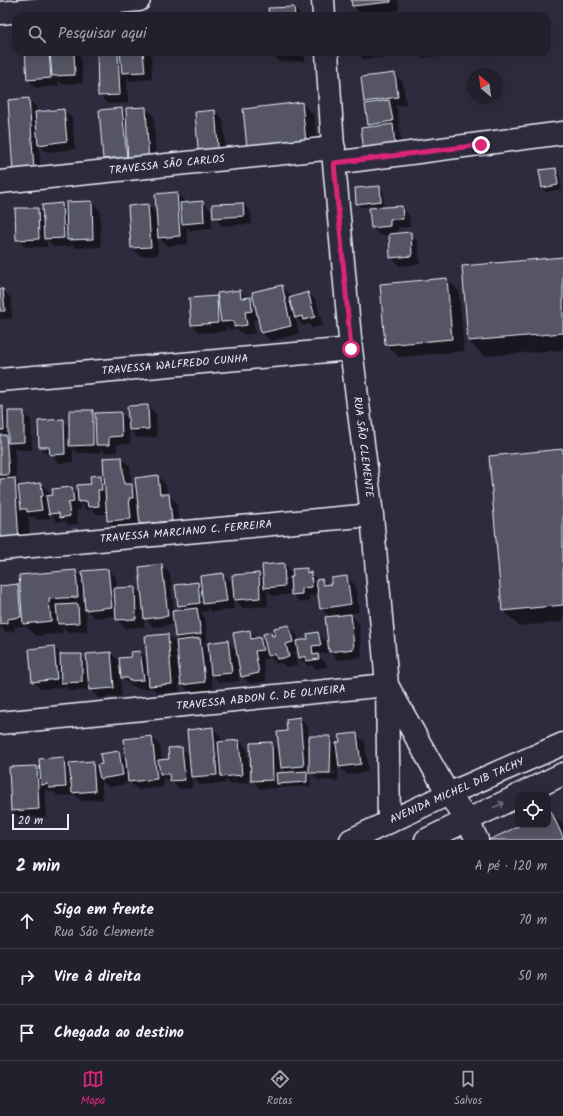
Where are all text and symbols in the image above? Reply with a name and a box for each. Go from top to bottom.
search box [12,12,551,56]
text: Pesquisar aqui [58,22,147,46]
icon: search [26,23,48,45]
north arrow [467,68,503,104]
route end [472,136,490,154]
street label: TRAVESSA SÃO CARLOS [108,150,226,180]
route start [342,340,360,358]
street label: TRAVESSA WALFREDO CUNHA [101,350,249,380]
street label: RUA SÃO CLEMENTE [348,395,378,499]
street label: TRAVESSA MARCIANO C. FERREIRA [99,515,273,548]
street label: TRAVESSA ABDON C. DE OLIVEIRA [176,680,347,716]
street label: AVENIDA MICHEL DIB TACHY [387,753,528,829]
map controls [515,792,551,828]
button: locate [515,792,551,828]
one-way arrow [493,801,505,808]
scale bar [12,812,69,831]
text: 20 m [18,812,43,830]
text: 2 min [16,853,60,880]
text: A pé · 120 m [475,856,547,877]
text: Siga em frente [54,898,154,922]
icon: ahead [16,910,38,932]
text: 70 m [519,910,547,931]
text: Rua São Clemente [54,922,154,943]
text: Vire à direita [54,965,141,989]
icon: right [16,966,38,988]
text: 50 m [518,966,547,987]
text: Chegada ao destino [54,1021,184,1045]
icon: arrive [16,1022,38,1044]
tab: Mapa [81,1068,105,1110]
tab: Rotas [267,1068,292,1110]
tab: Salvos [454,1068,482,1110]

